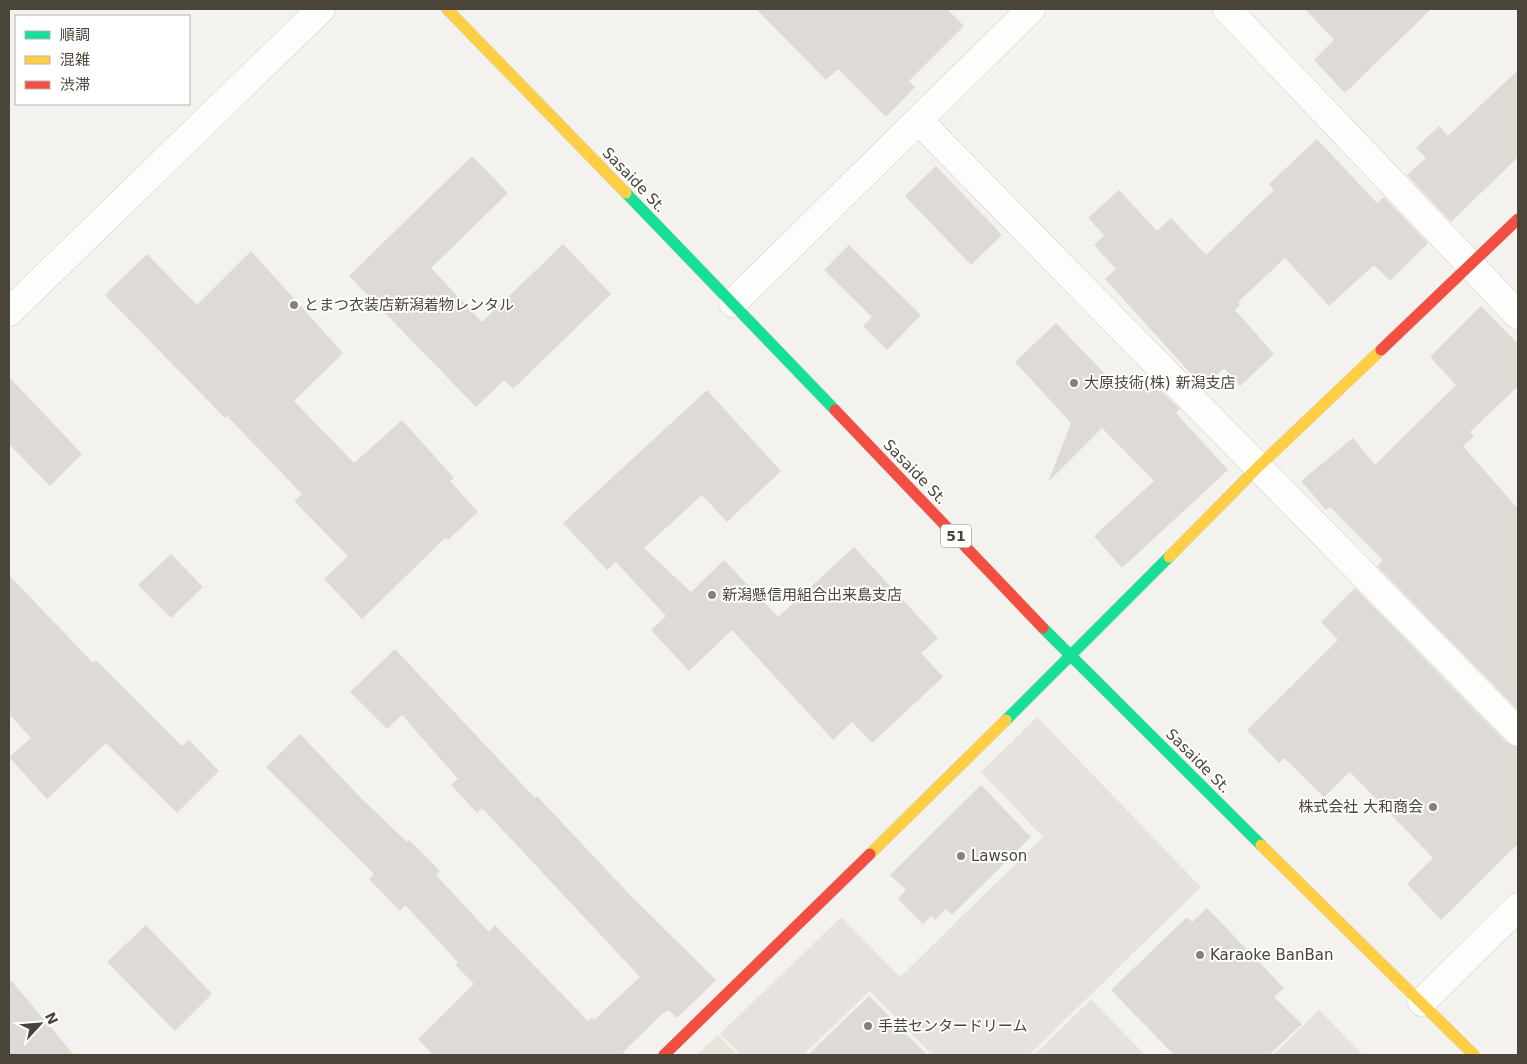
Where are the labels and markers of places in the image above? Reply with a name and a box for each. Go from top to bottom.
place label: とまつ衣装店新潟着物レンタル [304,296,514,314]
marker: とまつ衣装店新潟着物レンタル [288,299,300,311]
place label: 大原技術(株) 新潟支店 [1084,374,1235,392]
marker: 大原技術(株) 新潟支店 [1068,377,1080,389]
place label: 新潟懸信用組合出来島支店 [722,586,902,604]
marker: 新潟懸信用組合出来島支店 [706,589,718,601]
place label: 株式会社 大和商会 [1298,798,1423,816]
marker: 株式会社 大和商会 [1427,801,1439,813]
place label: Lawson [971,847,1027,865]
marker: Lawson [955,850,967,862]
place label: Karaoke BanBan [1210,946,1333,964]
marker: Karaoke BanBan [1194,949,1206,961]
place label: 手芸センタードリーム [878,1017,1028,1035]
marker: 手芸センタードリーム [862,1020,874,1032]

